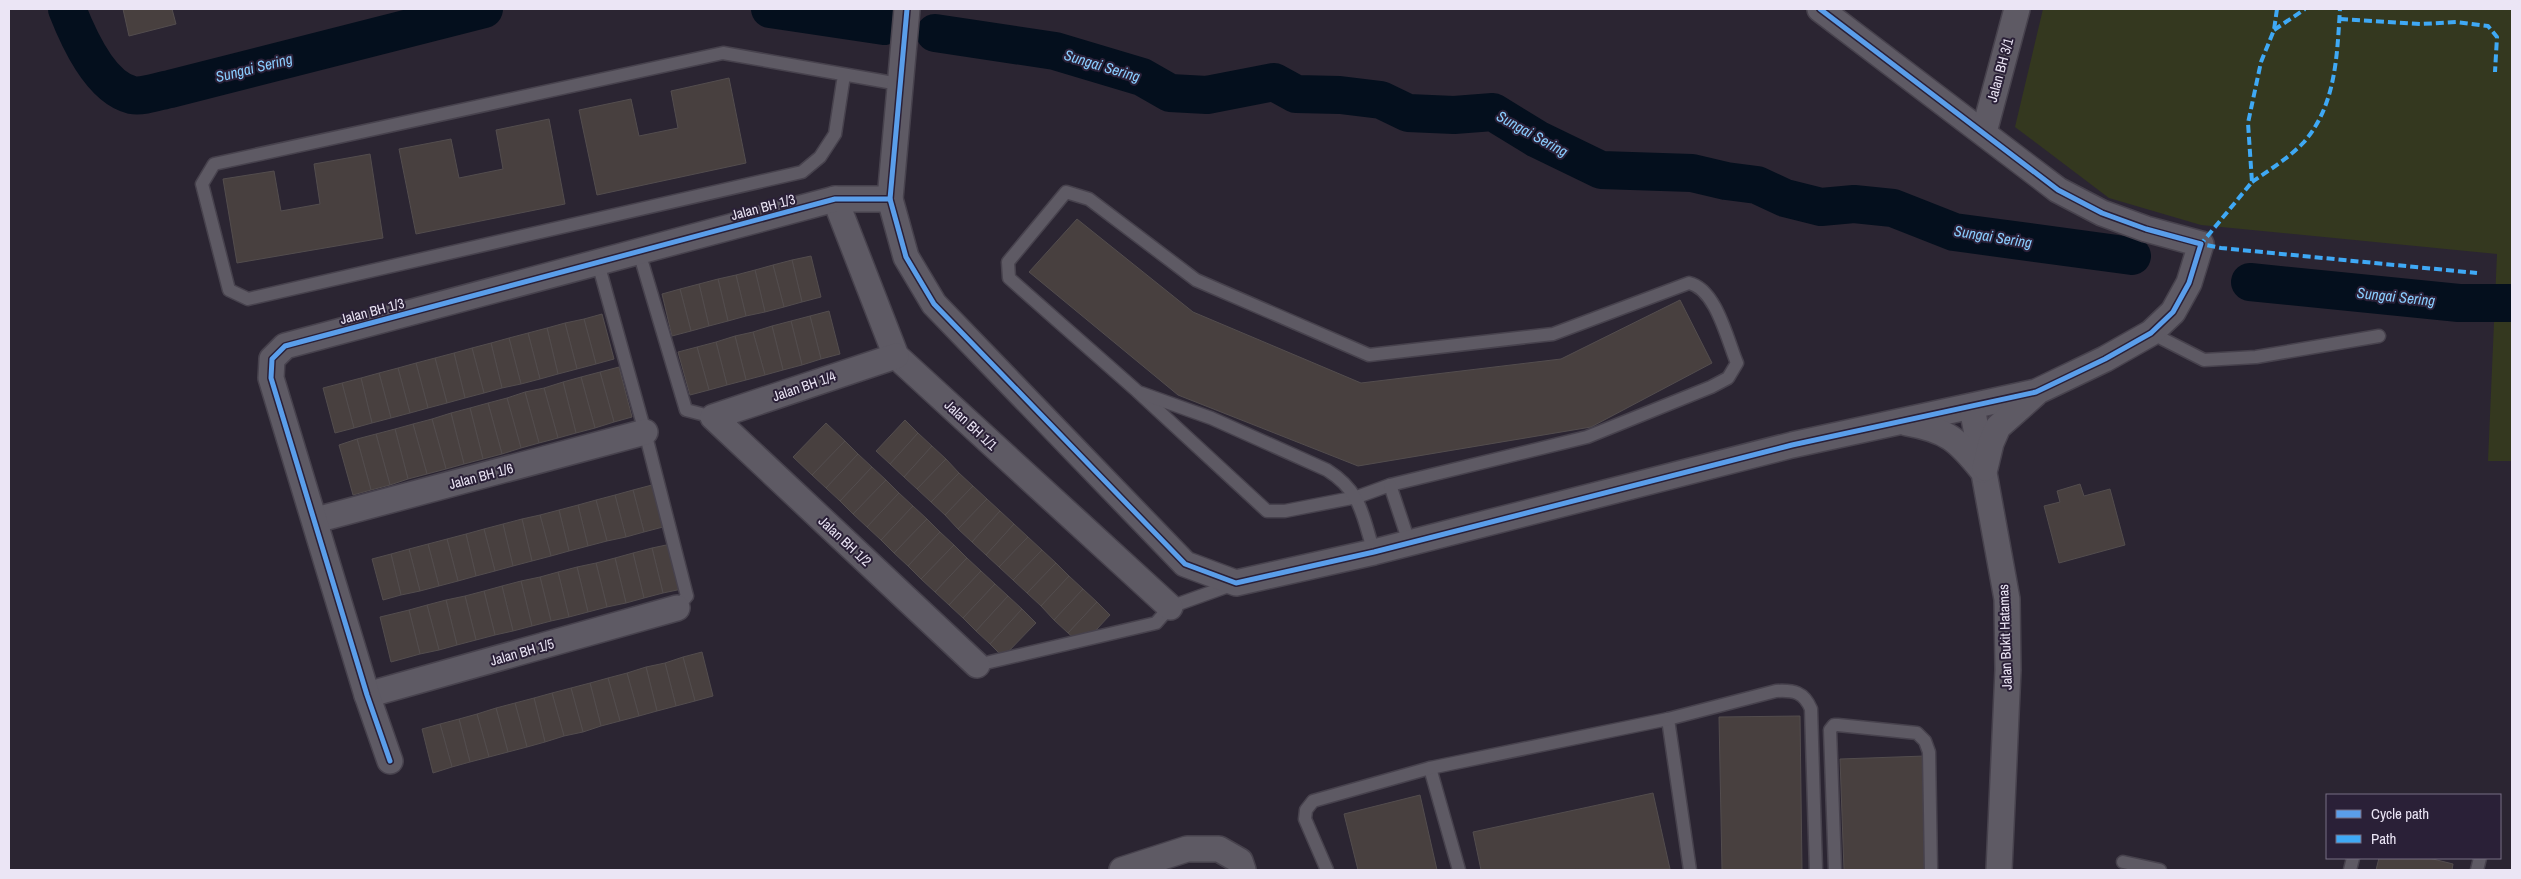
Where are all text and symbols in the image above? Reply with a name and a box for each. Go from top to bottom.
street label: Jalan BH 3/1 [1983,35,2017,104]
water label: Sungai Sering [1061,44,1143,87]
water label: Sungai Sering [213,48,295,87]
water label: Sungai Sering [1493,105,1572,162]
street label: Jalan BH 1/3 [729,190,797,224]
water label: Sungai Sering [1953,220,2034,253]
water label: Sungai Sering [2356,282,2436,311]
street label: Jalan BH 1/3 [338,294,406,328]
street label: Jalan BH 1/4 [770,367,839,405]
street label: Jalan BH 1/1 [941,396,1002,454]
street label: Jalan BH 1/6 [447,459,515,493]
street label: Jalan BH 1/2 [815,512,875,570]
street label: Jalan Bukit Hatamas [1994,584,2016,690]
street label: Jalan BH 1/5 [488,634,556,670]
legend [2326,794,2501,859]
text: Cycle path [2371,803,2429,824]
text: Path [2371,828,2396,849]

